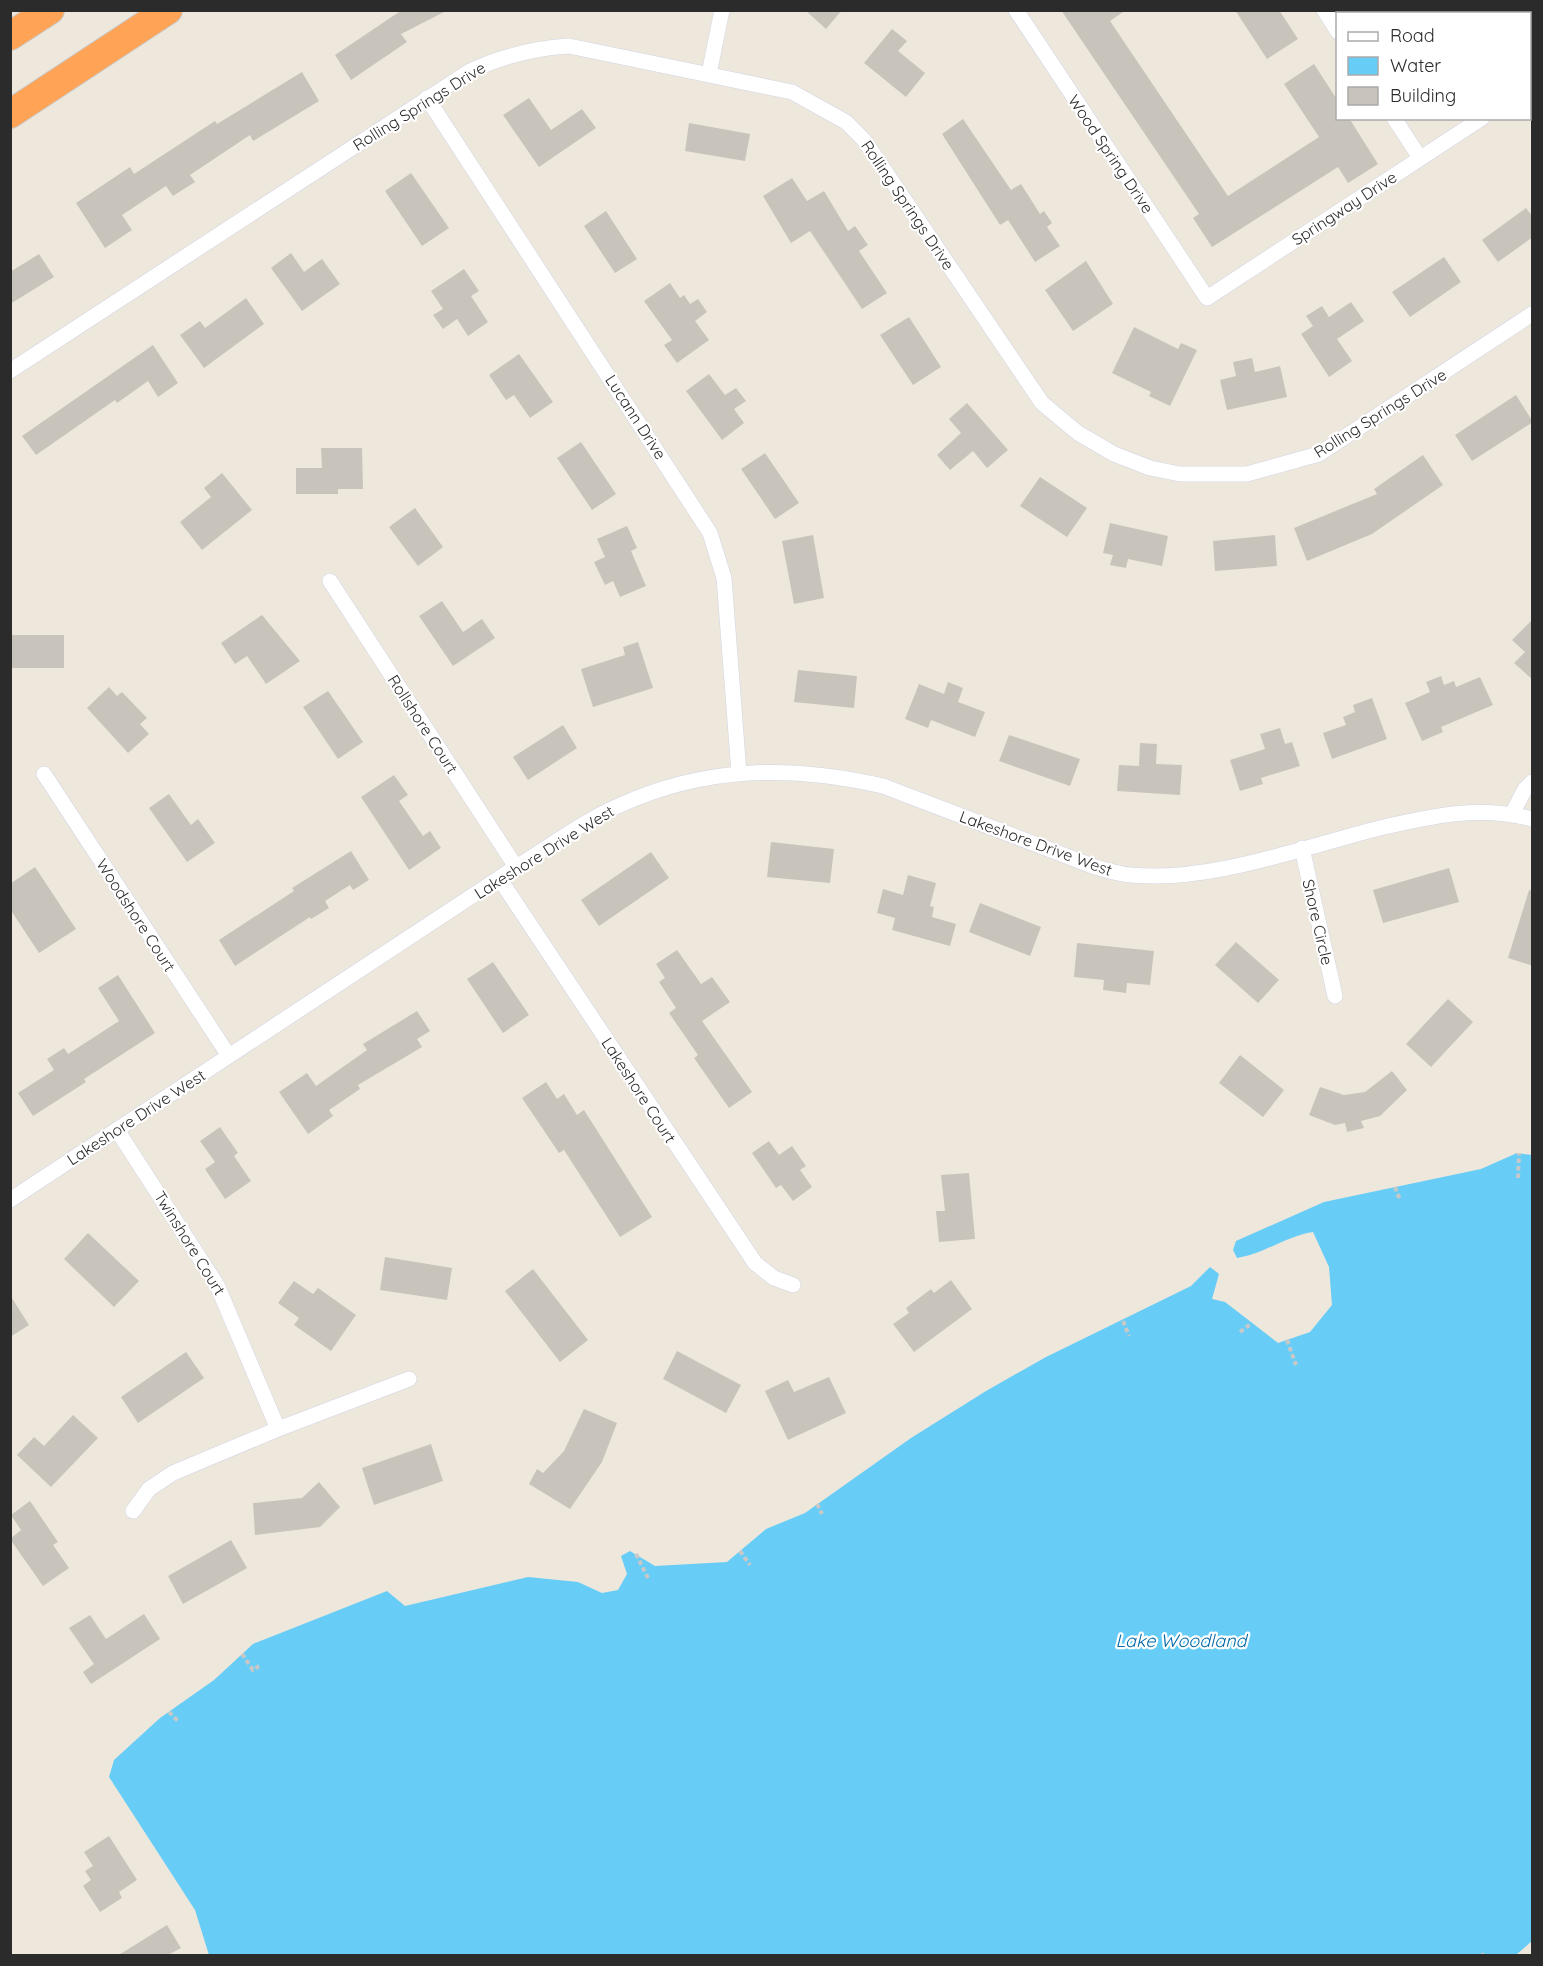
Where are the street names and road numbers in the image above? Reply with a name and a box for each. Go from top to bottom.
street label: Rolling Springs Drive [349,57,489,155]
street label: Wood Spring Drive [1064,91,1158,217]
street label: Rolling Springs Drive [857,136,959,274]
street label: Springway Drive [1288,167,1400,249]
street label: Rolling Springs Drive [1310,364,1450,462]
street label: Lucann Drive [601,371,671,463]
street label: Rollshore Court [384,671,462,777]
street label: Lakeshore Drive West [470,801,618,903]
street label: Lakeshore Drive West [957,806,1115,880]
street label: Woodshore Court [92,855,180,975]
street label: Shore Circle [1298,877,1338,967]
street label: Lakeshore Court [597,1034,681,1146]
street label: Lakeshore Drive West [63,1065,209,1169]
street label: Twinshore Court [150,1187,230,1299]

